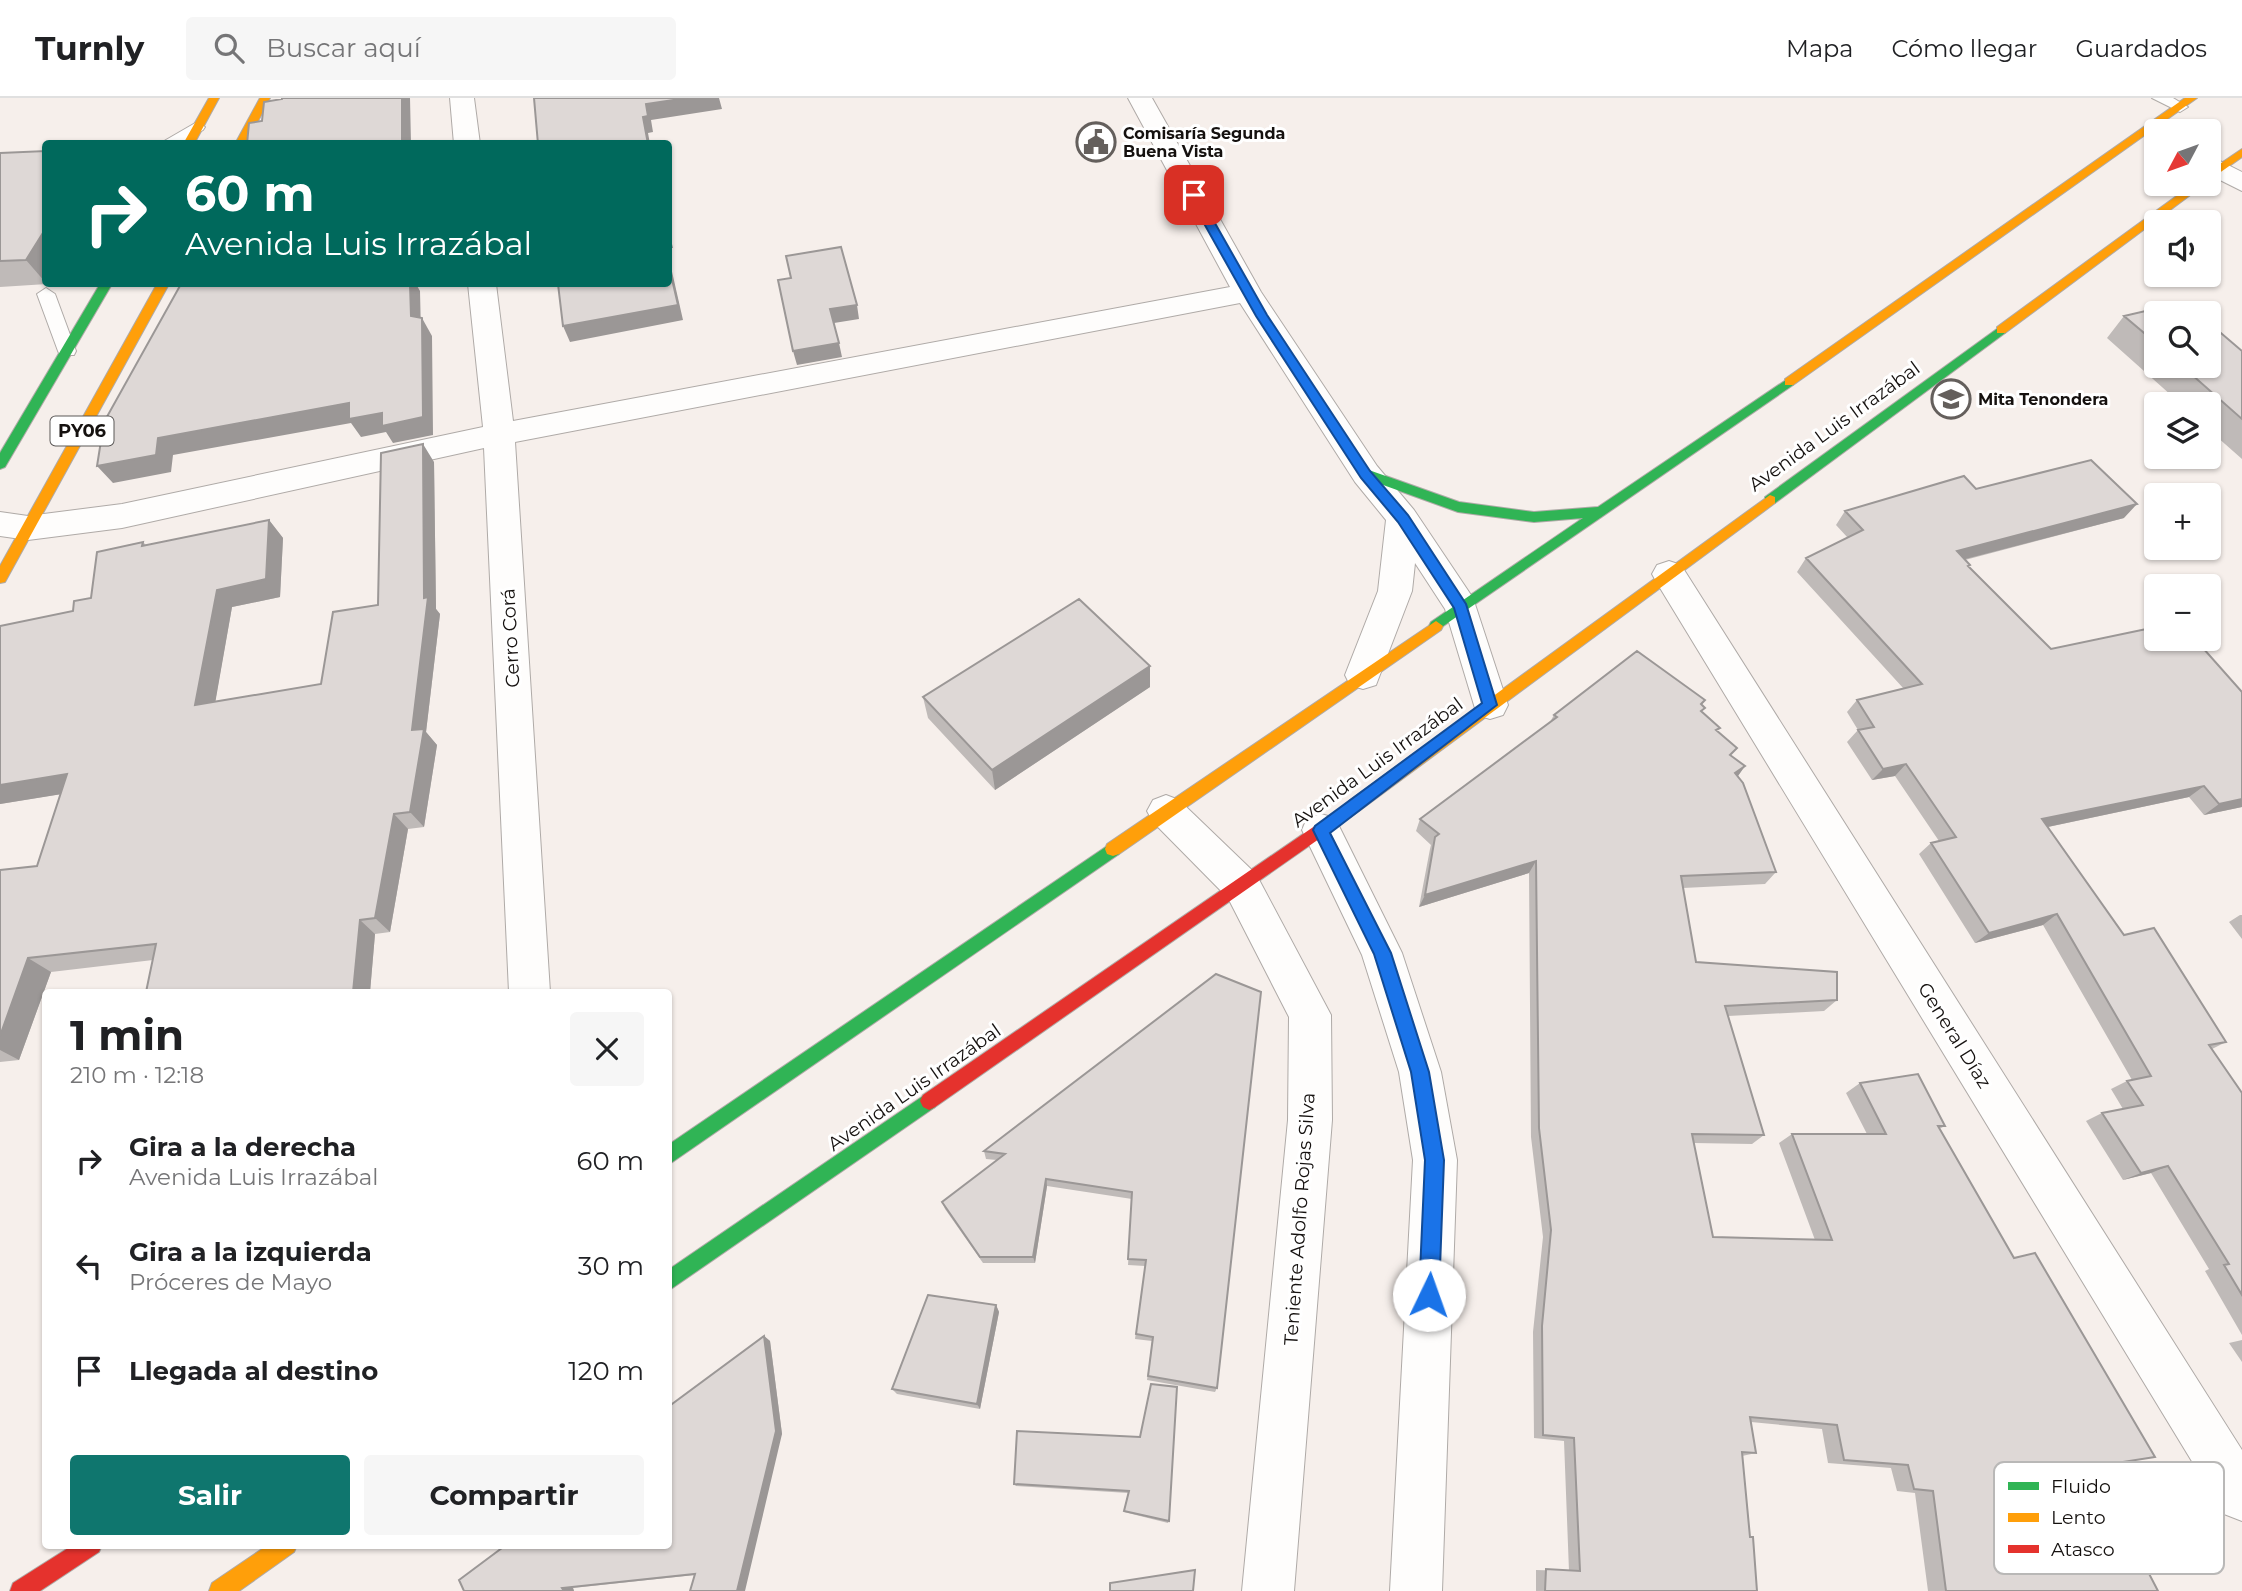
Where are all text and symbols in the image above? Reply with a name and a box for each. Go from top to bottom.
search box [186,17,676,80]
text: Turnly [35,28,144,68]
icon: search [210,29,248,67]
text: Buscar aquí [266,32,421,64]
text: Mapa [1786,34,1853,63]
text: Cómo llegar [1891,34,2037,63]
text: Guardados [2075,34,2207,63]
north arrow [2144,119,2221,196]
map controls [2144,119,2221,651]
public building icon: Comisaría Segunda Buena Vista [1075,121,1117,163]
place label: Comisaría Segunda Buena Vista [1123,124,1285,161]
text: 60 m [185,164,315,223]
pin [1164,165,1224,225]
icon: right [70,168,161,259]
icon: arrive [1175,176,1213,214]
button: sound [2144,210,2221,287]
text: Avenida Luis Irrazábal [185,224,532,263]
button: search [2144,301,2221,378]
street label: Avenida Luis Irrazábal [1744,357,1924,496]
school or university icon: Mita Tenondera [1930,378,1972,420]
place label: Mita Tenondera [1978,390,2108,409]
button: layers [2144,392,2221,469]
road number: PY06 [50,416,114,446]
button: + [2144,483,2221,560]
button: − [2144,574,2221,651]
street label: Cerro Corá [496,588,525,688]
street label: Avenida Luis Irrazábal [1287,693,1467,832]
street label: General Díaz [1913,978,1996,1092]
text: 1 min [70,1009,184,1061]
button: close [570,1012,644,1086]
street label: Avenida Luis Irrazábal [823,1019,1005,1156]
text: 210 m · 12:18 [70,1061,204,1089]
street label: Teniente Adolfo Rojas Silva [1279,1092,1320,1346]
text: Gira a la derecha [129,1131,356,1163]
icon: right [70,1142,108,1180]
text: 60 m [577,1145,644,1177]
text: Avenida Luis Irrazábal [129,1163,379,1191]
text: Gira a la izquierda [129,1236,372,1268]
icon: left [70,1247,108,1285]
text: 30 m [578,1250,644,1282]
position arrow [1392,1258,1466,1332]
text: Próceres de Mayo [129,1268,332,1296]
icon: arrive [70,1352,108,1390]
text: Llegada al destino [129,1355,378,1387]
text: 120 m [568,1355,644,1387]
button: Salir [70,1455,350,1535]
button: Compartir [364,1455,644,1535]
legend [1994,1462,2224,1574]
text: Fluido [2051,1475,2111,1498]
text: Lento [2051,1506,2106,1529]
text: Atasco [2051,1538,2115,1561]

